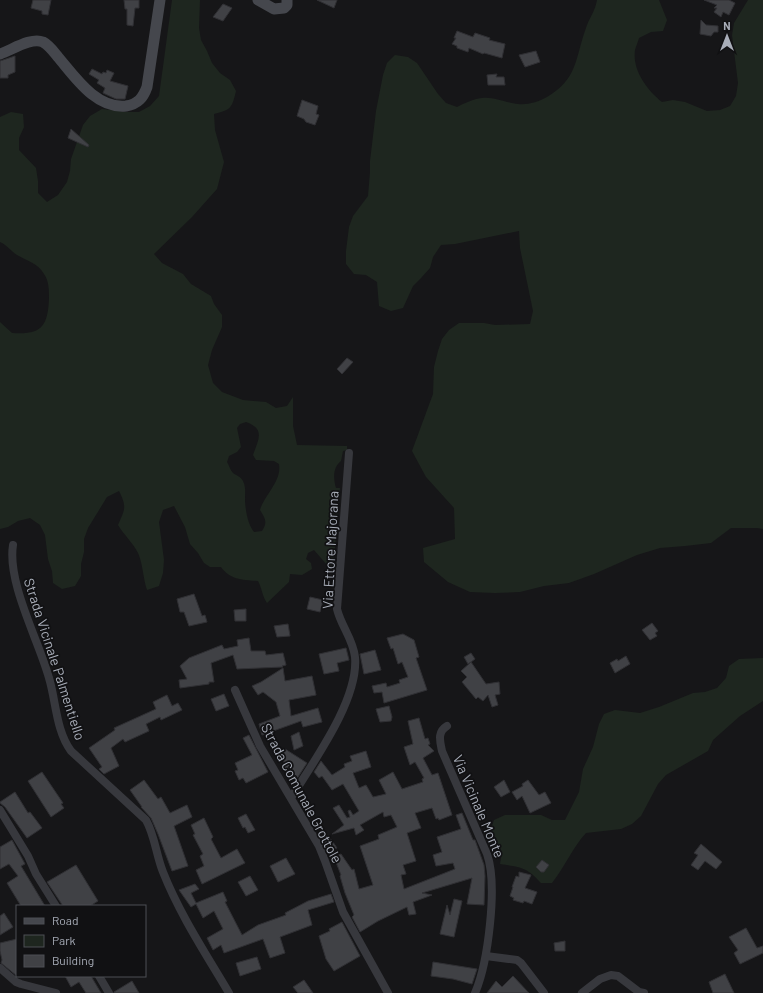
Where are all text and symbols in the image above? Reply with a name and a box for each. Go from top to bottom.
north arrow [707,16,747,56]
text: N [723,19,731,32]
street label: Via Ettore Majorana [318,490,342,610]
street label: Strada Vicinale Palmentiello [21,576,89,742]
street label: Strada Comunale Grottole [258,720,346,866]
street label: Via Vicinale Monte [450,752,508,860]
legend [16,905,146,977]
text: Road [52,913,79,927]
text: Park [52,933,76,947]
text: Building [52,953,94,967]

